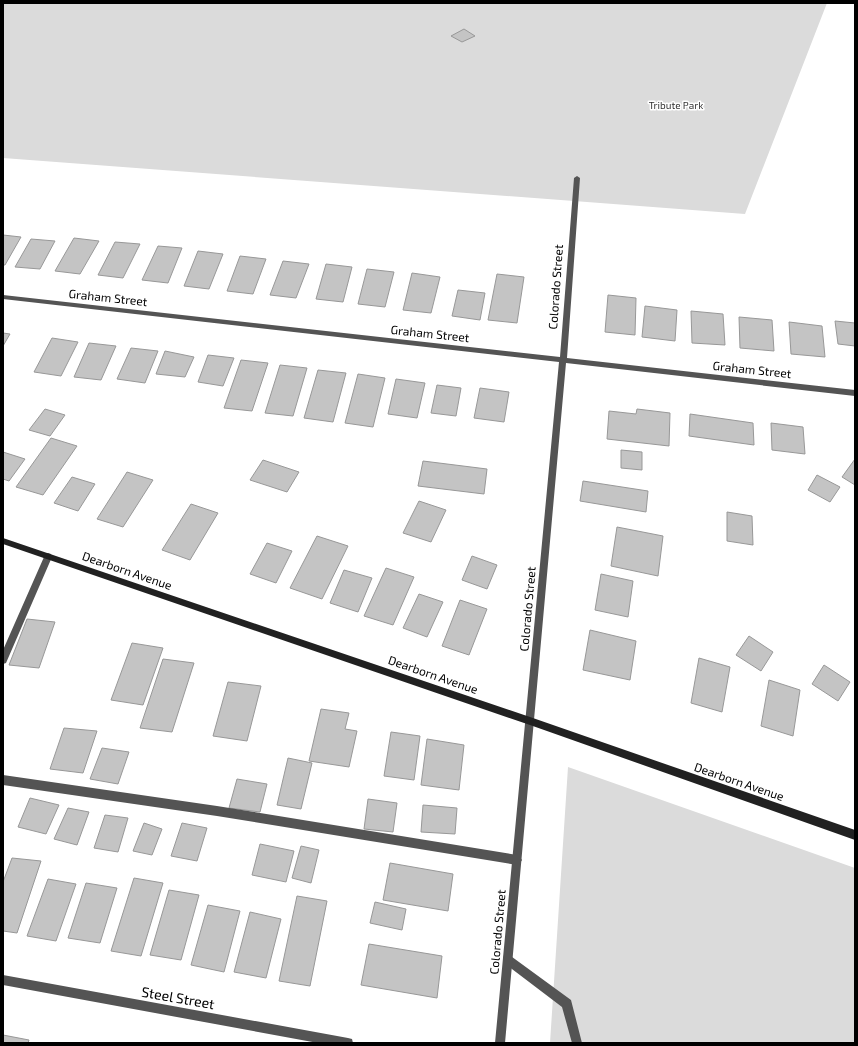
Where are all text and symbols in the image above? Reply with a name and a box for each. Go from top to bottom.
park label: Tribute Park [649,99,703,111]
street label: Colorado Street [545,244,565,330]
street label: Graham Street [68,286,149,308]
street label: Graham Street [390,322,471,344]
street label: Graham Street [712,358,793,380]
street label: Dearborn Avenue [81,548,174,592]
street label: Colorado Street [516,565,538,652]
street label: Dearborn Avenue [387,652,480,696]
street label: Dearborn Avenue [693,759,786,803]
street label: Colorado Street [486,888,508,975]
street label: Steel Street [140,983,216,1012]

